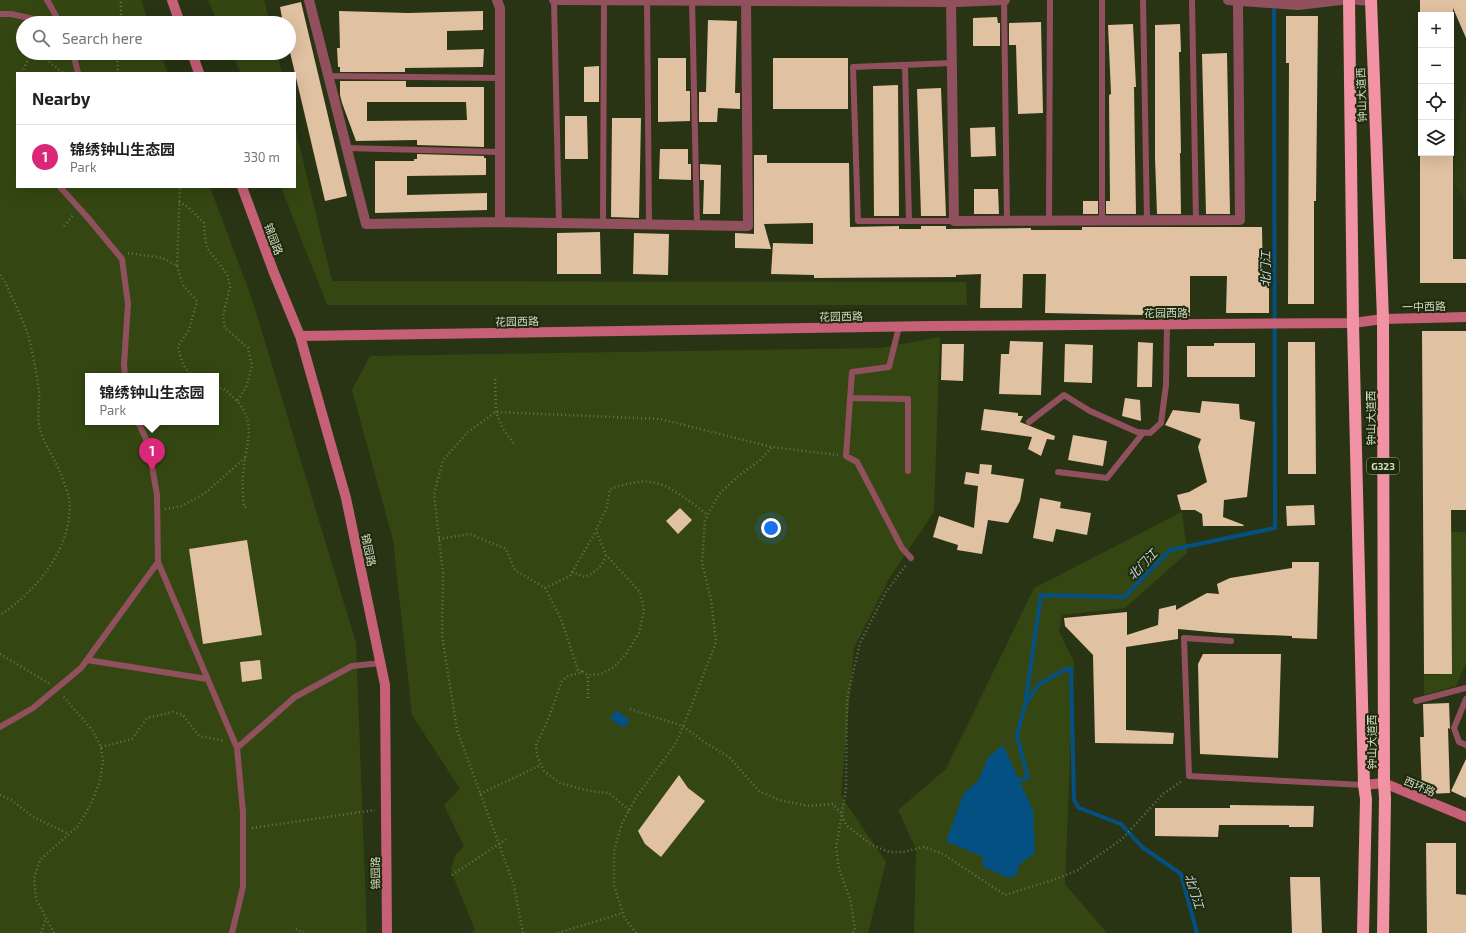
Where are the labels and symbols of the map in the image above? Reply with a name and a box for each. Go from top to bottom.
street label: 钟山大道西 [1354,67,1368,123]
street label: 锦园路 [262,221,286,257]
water label: 北门江 [1258,249,1272,287]
street label: 一中西路 [1402,299,1446,313]
street label: 花园西路 [1144,306,1188,319]
street label: 花园西路 [819,309,863,323]
street label: 花园西路 [495,314,539,328]
street label: 钟山大道西 [1364,391,1377,446]
pin: 1 [139,438,165,471]
road number: G323 [1367,458,1399,474]
your location [761,518,781,538]
street label: 锦园路 [359,533,379,567]
water label: 北门江 [1124,545,1161,582]
street label: 钟山大道西 [1365,715,1378,770]
street label: 西环路 [1402,774,1438,798]
street label: 锦园路 [368,856,382,890]
water label: 北门江 [1183,872,1208,912]

